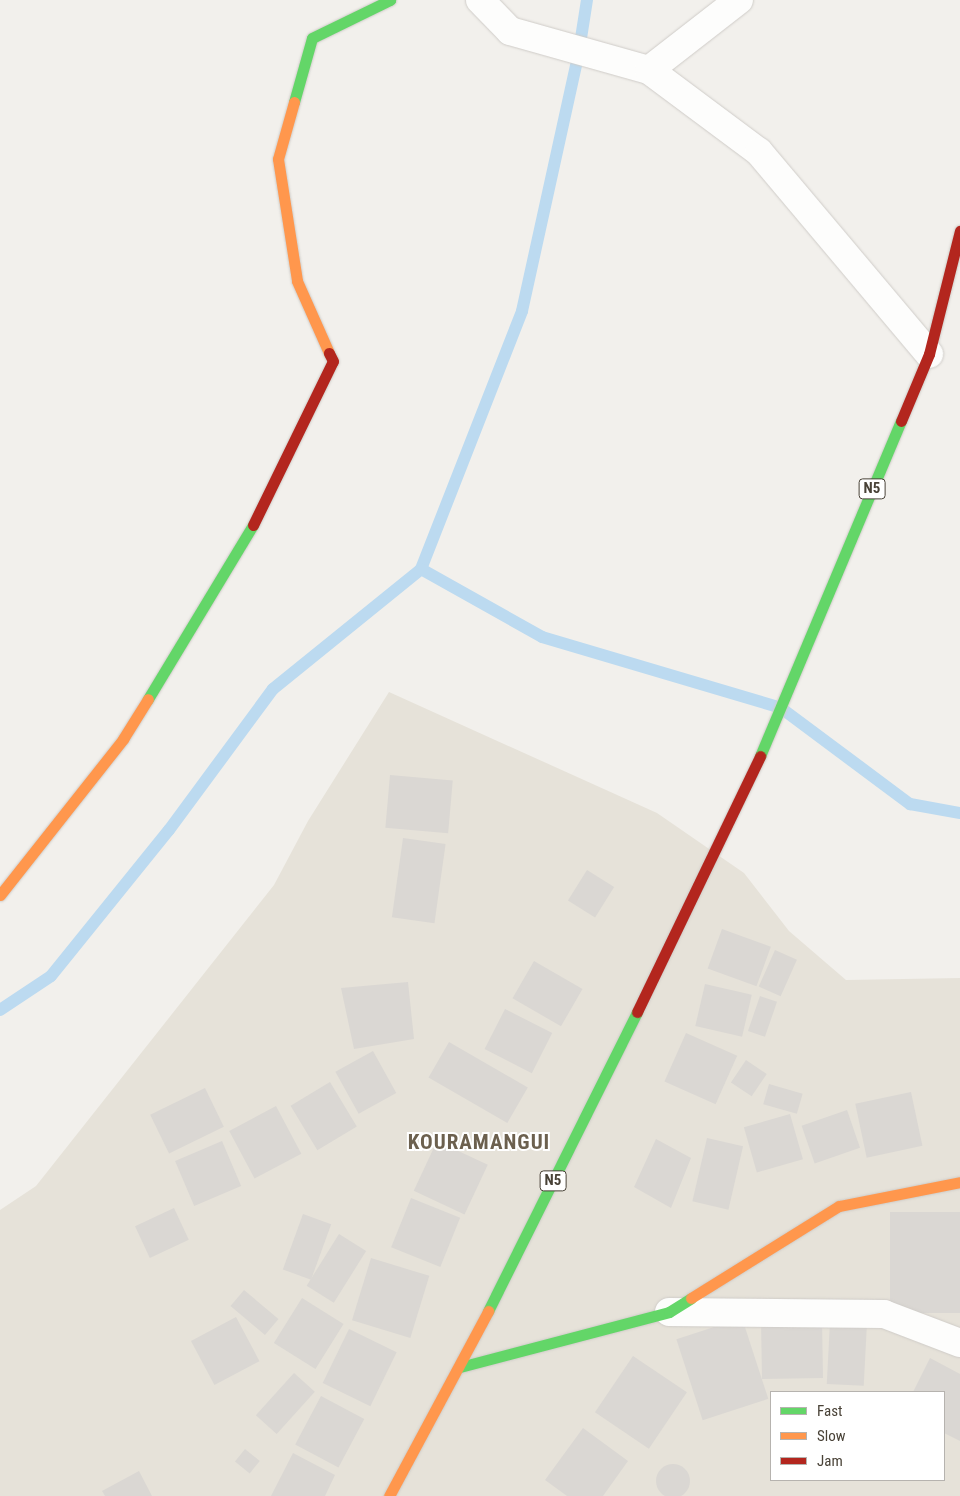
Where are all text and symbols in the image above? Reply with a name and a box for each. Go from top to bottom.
road number: N5 [858,476,886,502]
district label: KOURAMANGUI [406,1129,552,1155]
road number: N5 [539,1168,567,1194]
legend [770,1391,945,1481]
text: Fast [817,1402,842,1420]
text: Slow [817,1427,846,1445]
text: Jam [817,1452,843,1470]

